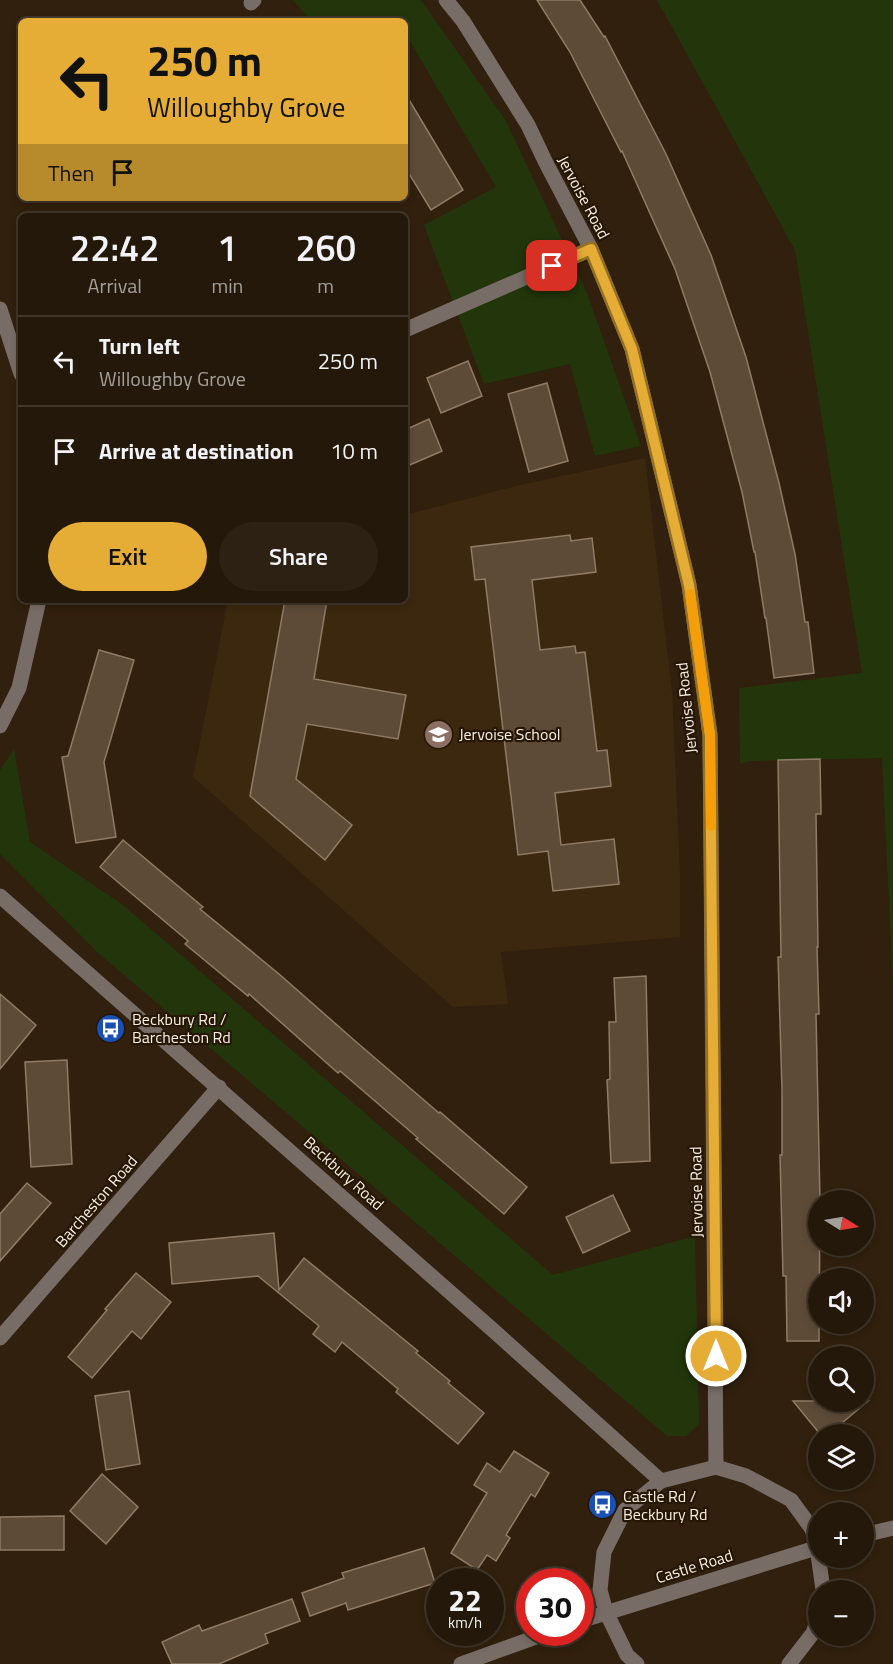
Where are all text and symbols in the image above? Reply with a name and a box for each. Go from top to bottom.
text: 250 m [147,28,262,92]
icon: left [48,42,126,120]
text: Willoughby Grove [147,86,345,127]
street label: Jervoise Road [552,151,616,243]
text: Then [48,156,94,190]
icon: arrive [106,156,139,189]
text: 22:42 [70,220,159,275]
text: 1 [217,220,237,275]
text: 260 [295,220,356,275]
pin [526,240,577,291]
icon: arrive [535,249,568,282]
text: Arrival [88,270,142,301]
text: min [211,270,243,301]
text: m [317,270,334,301]
text: Turn left [99,329,180,363]
text: 250 m [318,344,378,378]
icon: left [48,345,81,378]
text: Willoughby Grove [99,363,246,394]
text: Arrive at destination [99,434,294,468]
text: 10 m [330,434,378,468]
icon: arrive [48,435,81,468]
button: Exit [48,522,207,591]
button: Share [219,522,378,591]
street label: Jervoise Road [669,661,703,755]
school or university icon: Jervoise School [422,718,454,750]
place label: Jervoise School [459,722,561,746]
place label: Beckbury Rd / Barcheston Rd [132,1007,231,1049]
bus stop icon: Beckbury Rd / Barcheston Rd [95,1012,127,1044]
street label: Beckbury Road [298,1130,390,1216]
street label: Jervoise Road [683,1146,709,1238]
street label: Barcheston Road [49,1150,143,1252]
north arrow [808,1190,874,1256]
map controls [808,1190,874,1646]
button: sound [808,1268,874,1334]
position arrow [684,1324,748,1388]
button: search [808,1346,874,1412]
button: layers [808,1424,874,1490]
place label: Castle Rd / Beckbury Rd [623,1484,707,1526]
bus stop icon: Castle Rd / Beckbury Rd [586,1489,618,1521]
button: + [808,1502,874,1568]
street label: Castle Road [652,1543,736,1589]
speed limit sign: 30 [516,1568,594,1646]
text: 22 [448,1577,482,1623]
button: − [808,1580,874,1646]
text: km/h [448,1611,482,1634]

